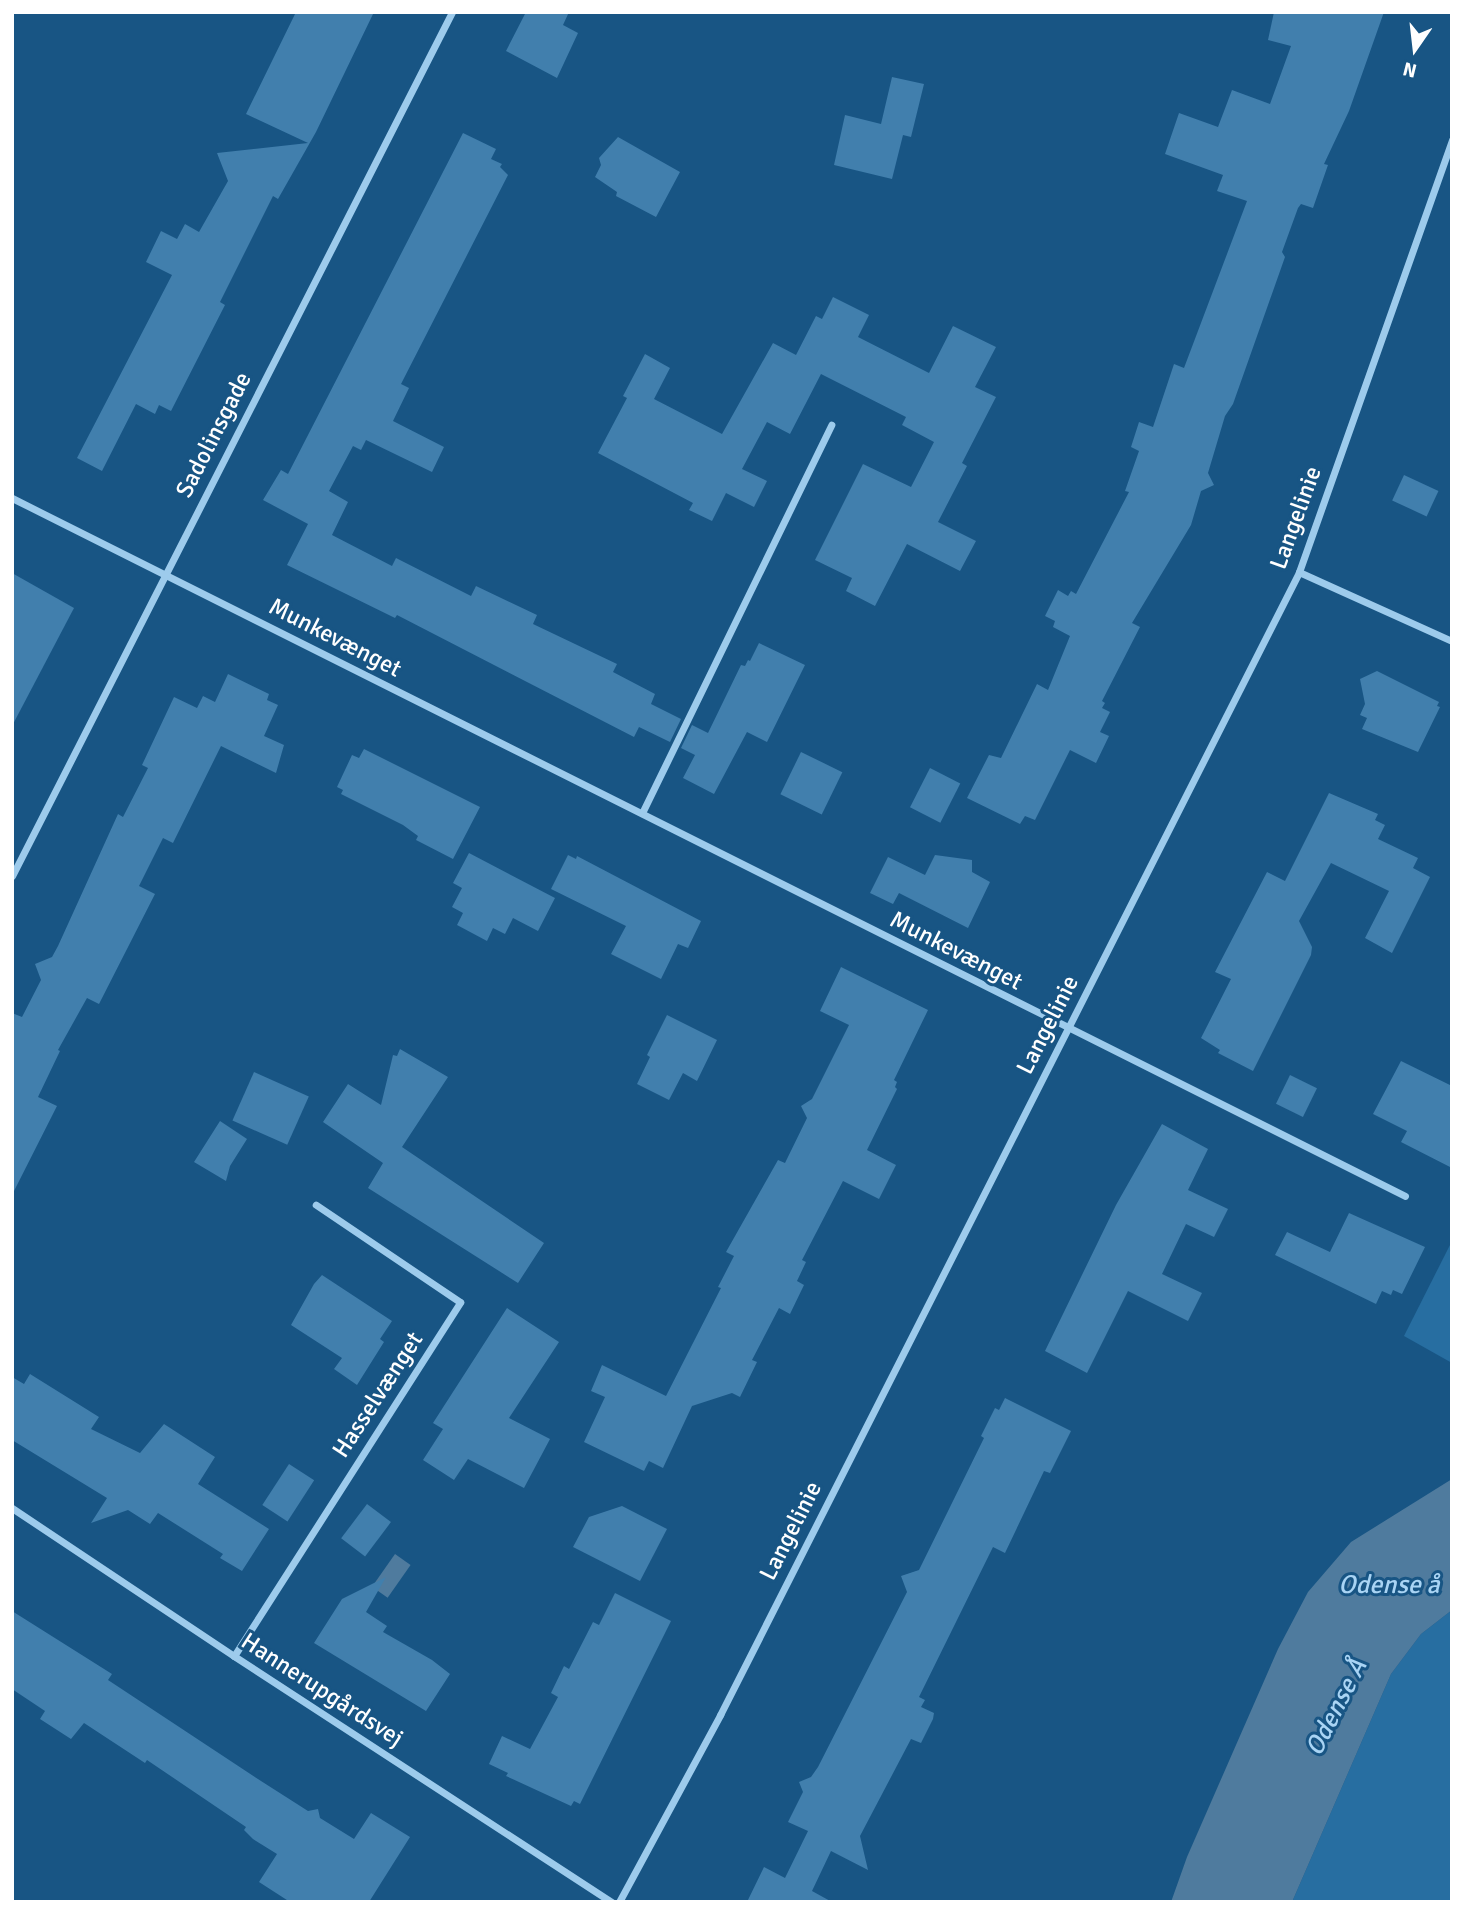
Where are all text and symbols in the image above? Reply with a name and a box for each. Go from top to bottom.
north arrow [1380,14,1450,84]
text: N [1401,56,1419,83]
street label: Sadolinsgade [170,367,258,503]
street label: Langelinie [1264,463,1328,573]
street label: Munkevænget [264,592,406,684]
street label: Munkevænget [885,905,1027,997]
street label: Langelinie [1011,971,1085,1079]
street label: Hasselvænget [327,1327,429,1463]
street label: Langelinie [754,1477,828,1585]
water label: Odense å [1338,1570,1440,1602]
street label: Hannerupgårdsvej [236,1627,408,1753]
water label: Odense Å [1299,1655,1375,1761]

